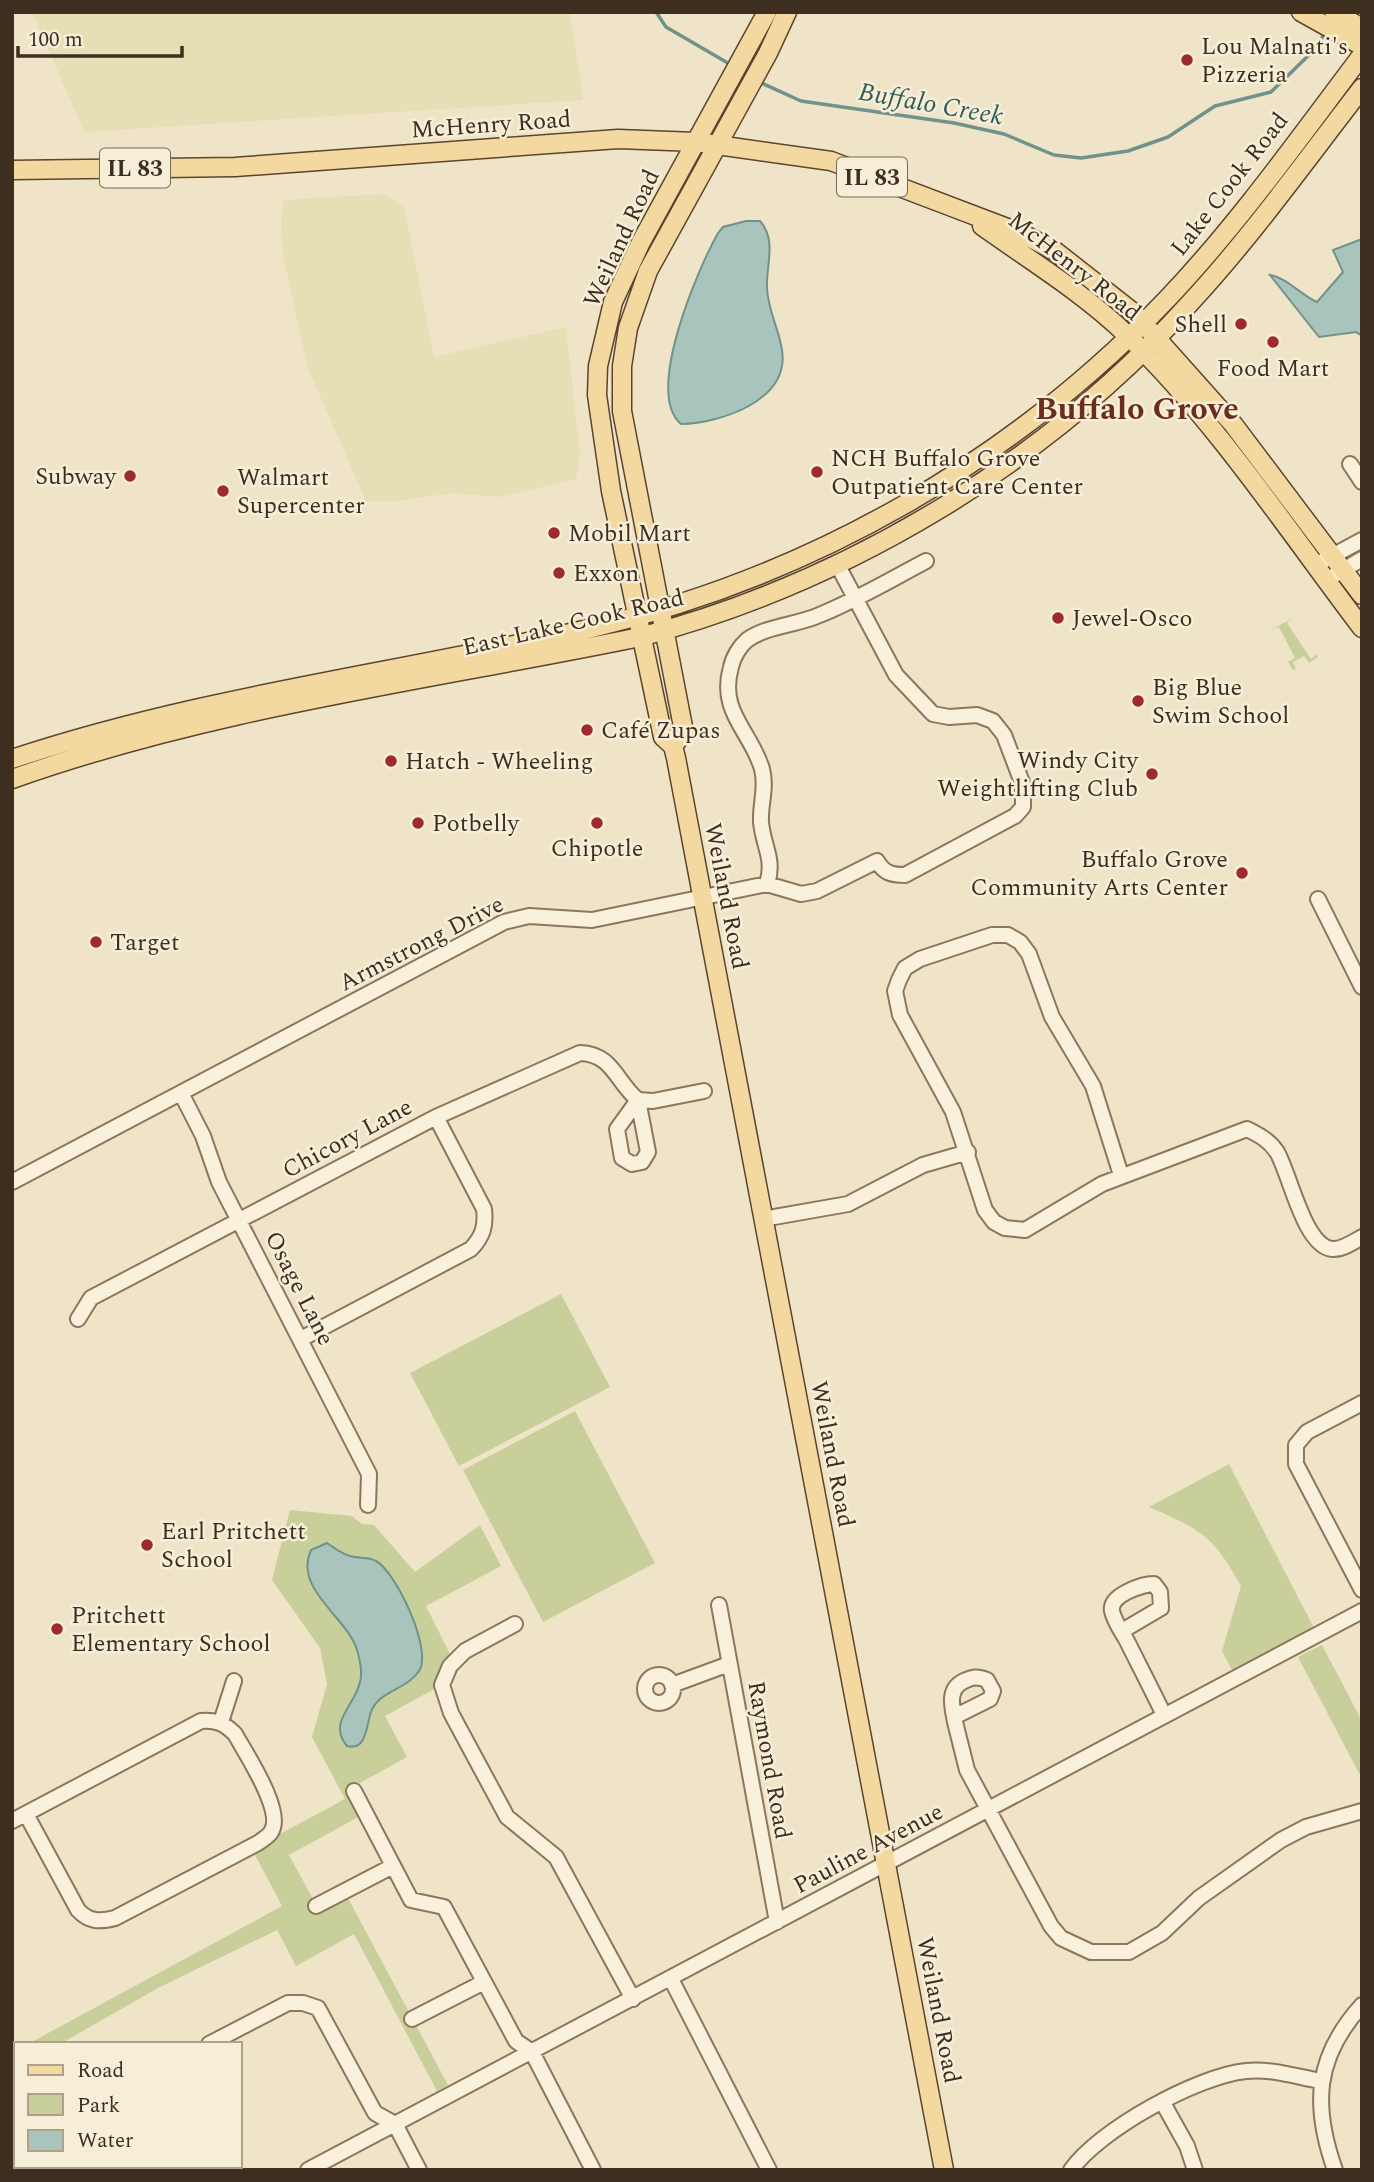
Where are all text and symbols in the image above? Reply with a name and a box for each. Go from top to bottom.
scale bar [18,14,182,58]
text: 100 m [28,24,83,56]
place label: Lou Malnati's Pizzeria [1201,29,1348,93]
marker: Lou Malnati's Pizzeria [1179,52,1195,68]
water label: Buffalo Creek [855,72,1006,136]
street label: McHenry Road [410,101,572,149]
street label: Lake Cook Road [1162,105,1298,264]
road number: IL 83 [100,148,170,188]
road number: IL 83 [837,158,907,196]
street label: Weiland Road [574,164,670,313]
street label: McHenry Road [1000,203,1149,330]
place label: Shell [1175,307,1227,343]
marker: Shell [1233,316,1249,332]
marker: Food Mart [1265,334,1281,350]
place label: Food Mart [1217,351,1329,387]
district label: Buffalo Grove [1035,385,1239,434]
place label: NCH Buffalo Grove Outpatient Care Center [831,441,1083,505]
place label: Subway [35,459,117,495]
place label: Walmart Supercenter [237,460,365,524]
marker: NCH Buffalo Grove Outpatient Care Center [809,464,825,480]
marker: Subway [122,468,138,484]
marker: Walmart Supercenter [215,483,231,499]
place label: Mobil Mart [568,516,691,552]
marker: Mobil Mart [546,525,562,541]
place label: Exxon [573,556,639,592]
marker: Exxon [551,565,567,581]
street label: East Lake Cook Road [459,580,688,666]
place label: Jewel-Osco [1072,601,1192,637]
marker: Jewel-Osco [1050,610,1066,626]
place label: Big Blue Swim School [1152,670,1289,734]
marker: Big Blue Swim School [1130,693,1146,709]
place label: Café Zupas [601,713,721,749]
marker: Café Zupas [579,722,595,738]
place label: Windy City Weightlifting Club [937,743,1139,807]
place label: Hatch - Wheeling [405,744,593,780]
marker: Hatch - Wheeling [383,753,399,769]
marker: Windy City Weightlifting Club [1144,766,1160,782]
place label: Potbelly [432,806,521,842]
marker: Potbelly [410,815,426,831]
marker: Chipotle [589,815,605,831]
street label: Weiland Road [694,820,758,972]
place label: Chipotle [551,831,643,867]
place label: Buffalo Grove Community Arts Center [970,842,1228,906]
marker: Buffalo Grove Community Arts Center [1234,865,1250,881]
street label: Armstrong Drive [333,887,510,1001]
place label: Target [110,925,179,961]
marker: Target [88,934,104,950]
street label: Chicory Lane [276,1089,419,1188]
street label: Osage Lane [255,1225,343,1352]
street label: Weiland Road [800,1378,864,1530]
place label: Earl Pritchett School [161,1514,306,1578]
marker: Earl Pritchett School [139,1537,155,1553]
place label: Pritchett Elementary School [71,1598,271,1662]
marker: Pritchett Elementary School [49,1621,65,1637]
street label: Raymond Road [737,1678,801,1842]
street label: Pauline Avenue [787,1794,950,1904]
street label: Weiland Road [906,1934,970,2086]
legend [14,2042,242,2168]
text: Road [77,2055,124,2087]
text: Park [77,2090,121,2122]
text: Water [77,2125,133,2157]

